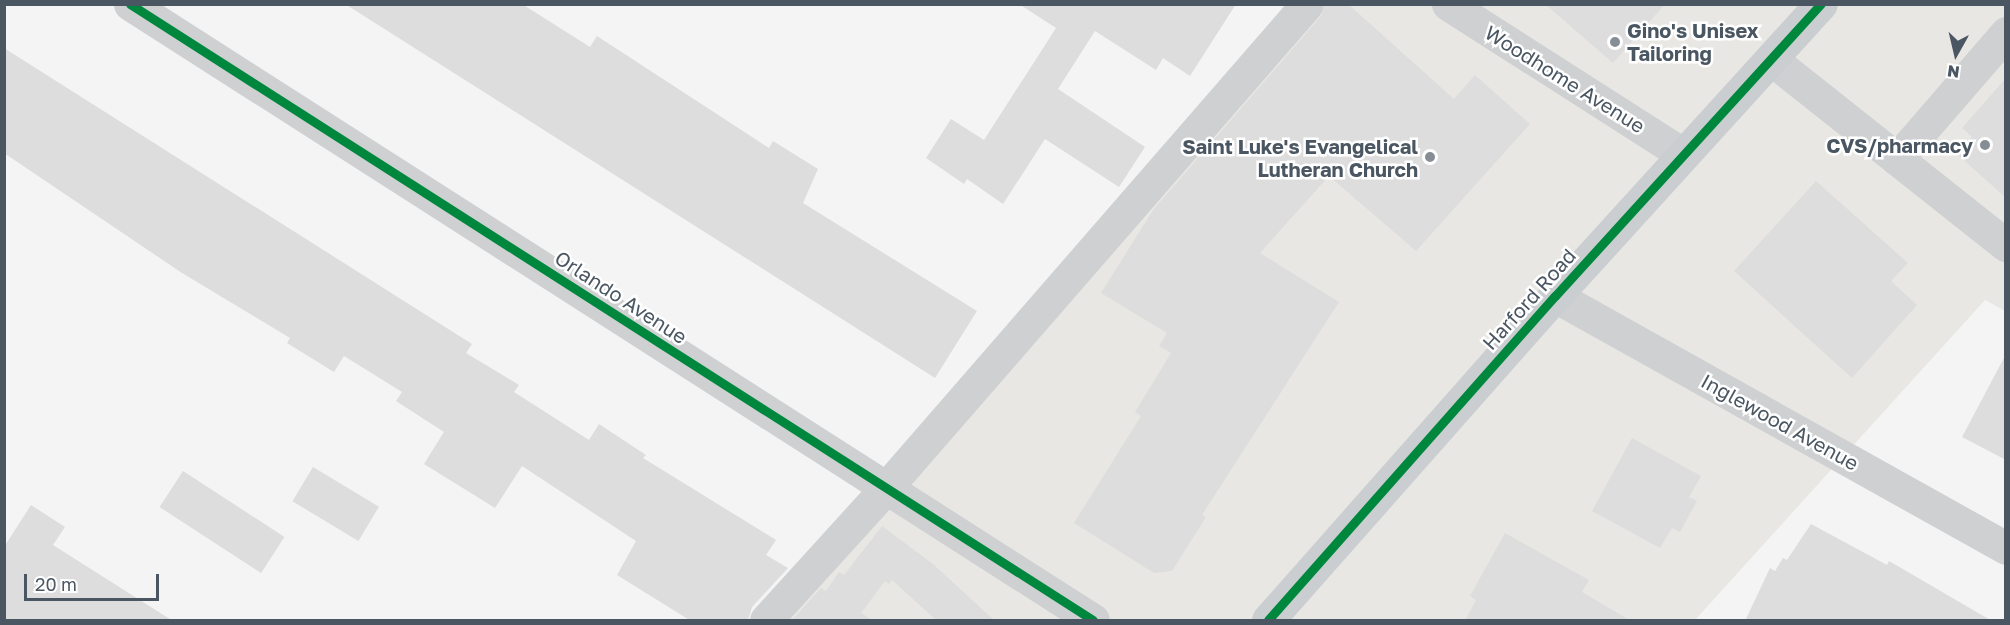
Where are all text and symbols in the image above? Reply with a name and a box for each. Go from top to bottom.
place label: Gino's Unisex Tailoring [1627,19,1758,66]
street label: Woodhome Avenue [1481,20,1649,138]
north arrow [1926,24,1986,84]
marker: Gino's Unisex Tailoring [1608,35,1622,49]
text: N [1946,61,1961,83]
place label: CVS/pharmacy [1826,133,1973,157]
place label: Saint Luke's Evangelical Lutheran Church [1182,134,1418,181]
marker: CVS/pharmacy [1978,138,1992,152]
marker: Saint Luke's Evangelical Lutheran Church [1423,150,1437,164]
street label: Harford Road [1477,244,1581,354]
street label: Orlando Avenue [551,245,691,349]
street label: Inglewood Avenue [1697,369,1863,475]
scale bar [27,562,162,600]
text: 20 m [35,573,77,595]

